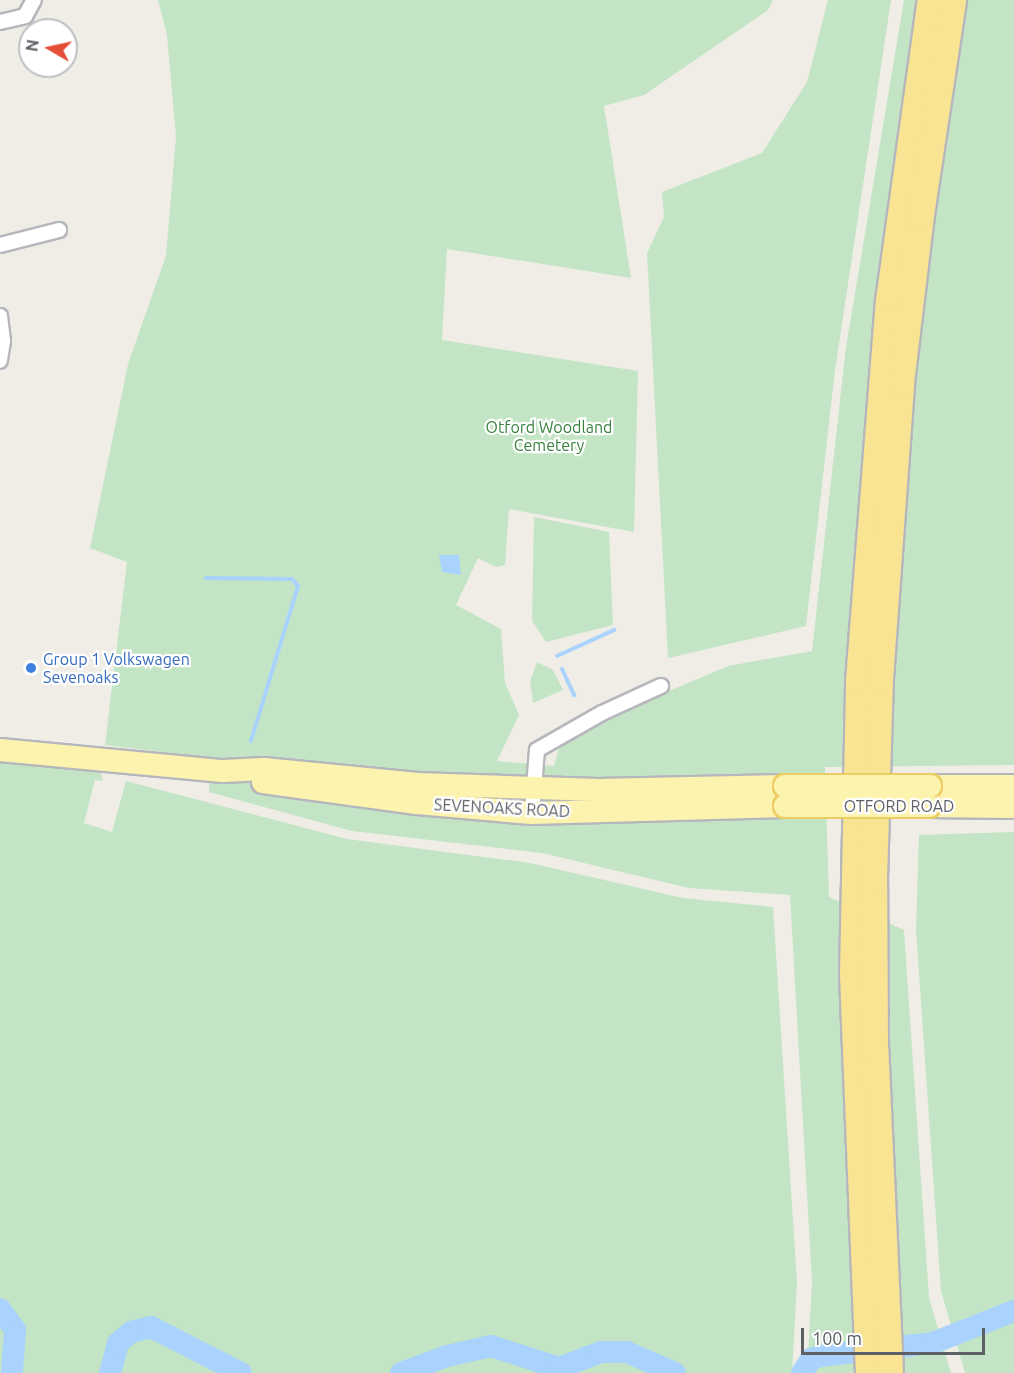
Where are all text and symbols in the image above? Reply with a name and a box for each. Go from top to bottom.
north arrow [18,18,78,78]
text: N [22,38,42,53]
park label: Otford Woodland Cemetery [486,417,612,455]
place label: Group 1 Volkswagen Sevenoaks [43,649,190,687]
marker: Group 1 Volkswagen Sevenoaks [24,661,38,675]
street label: SEVENOAKS ROAD [433,795,571,821]
street label: OTFORD ROAD [844,796,954,816]
scale bar [804,1316,988,1354]
text: 100 m [812,1328,862,1348]

